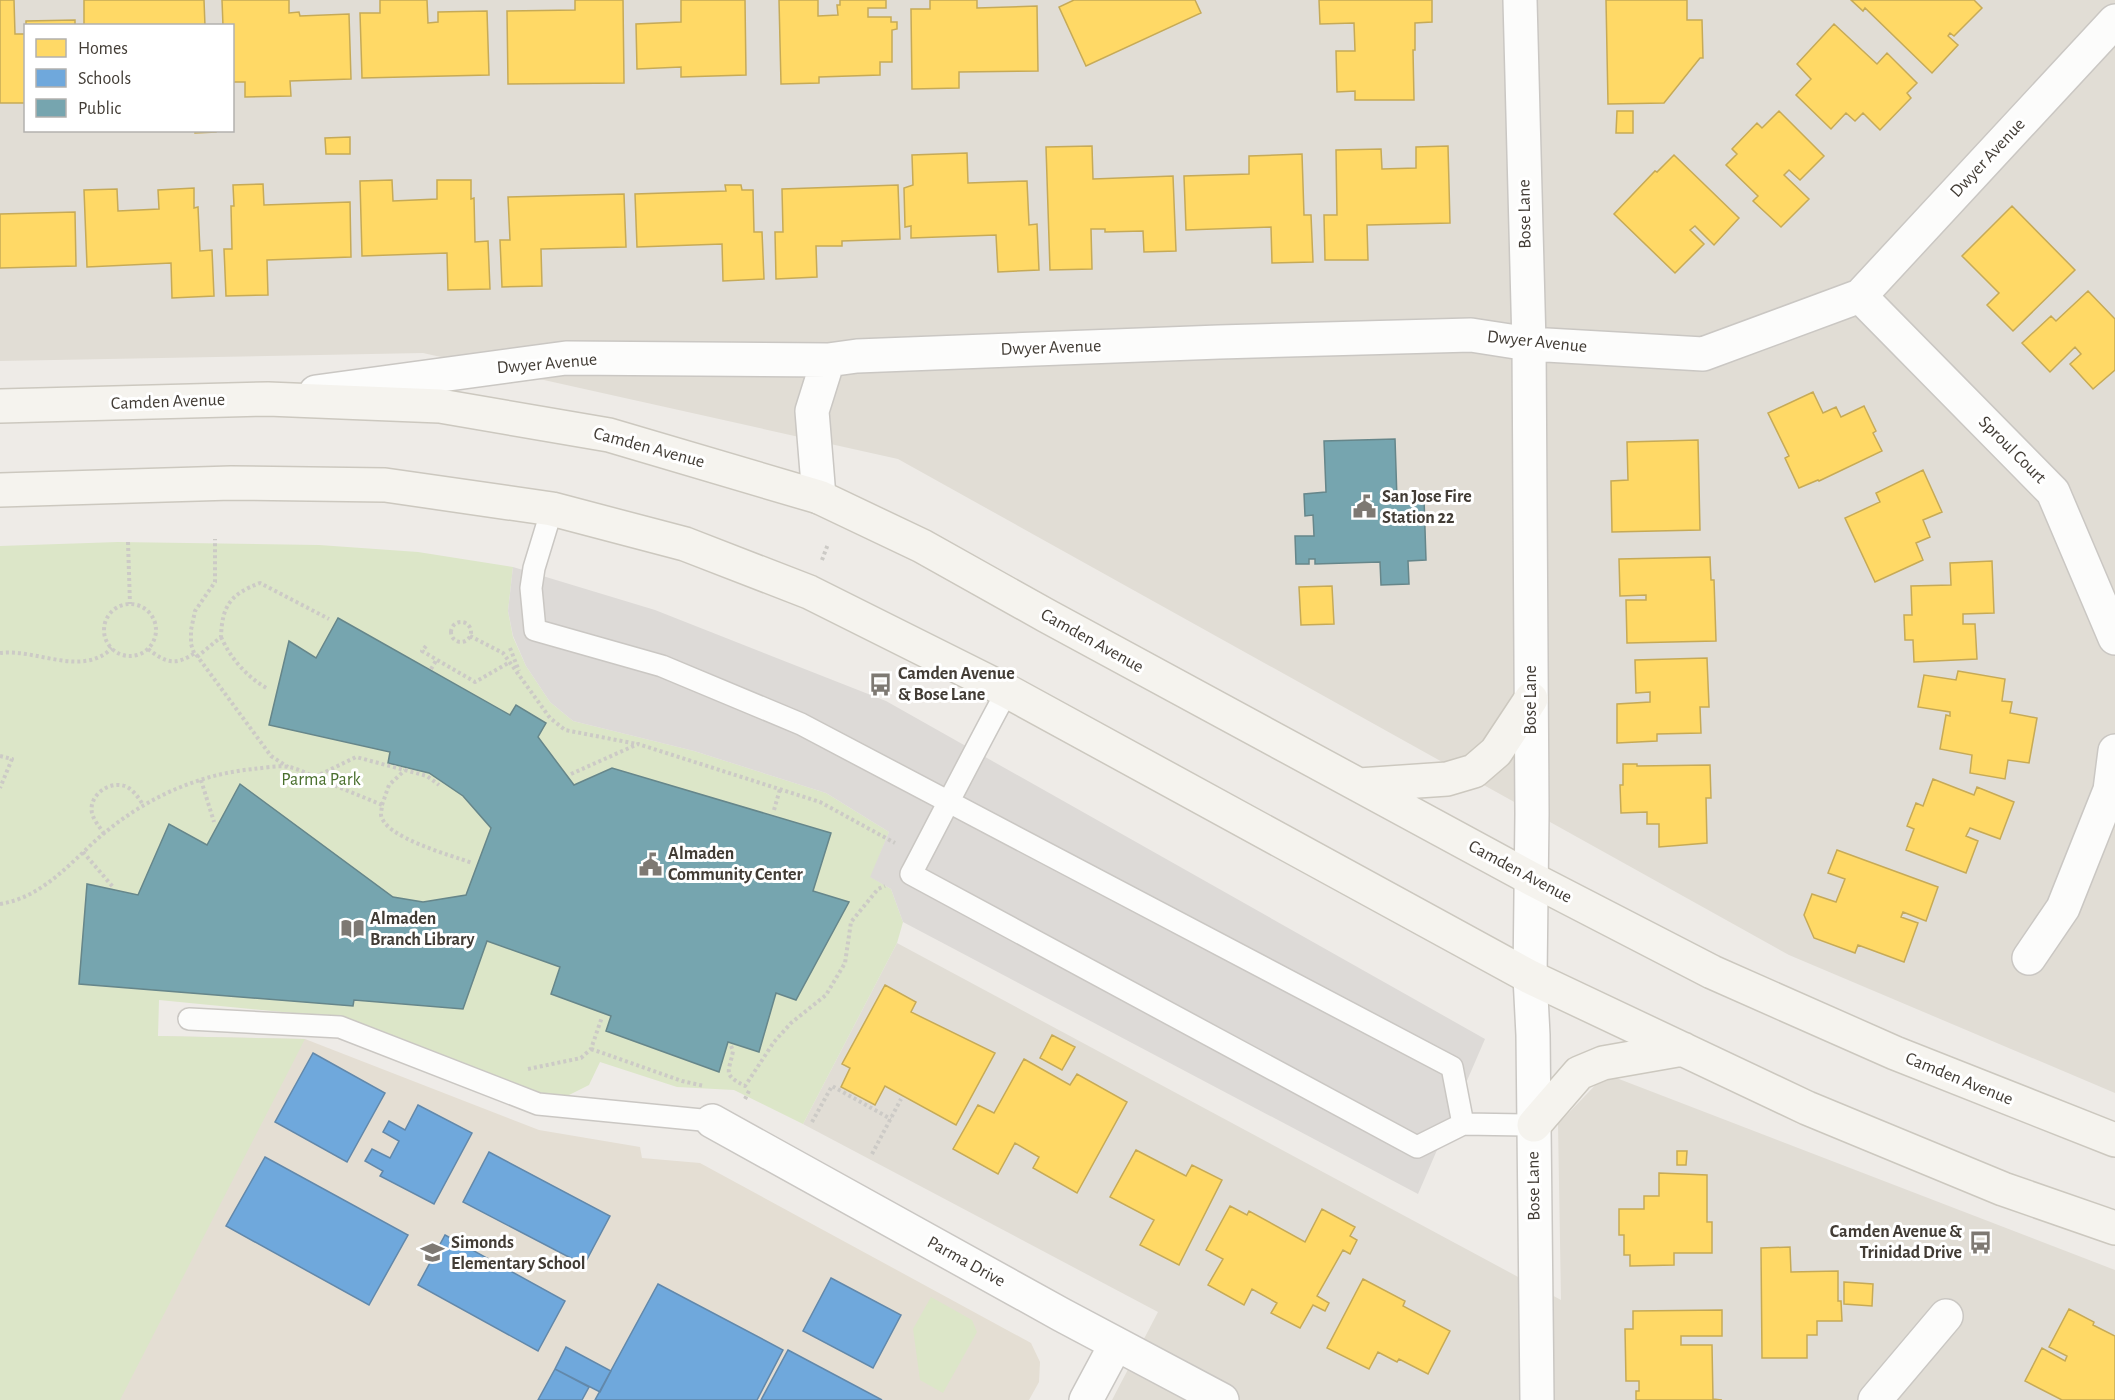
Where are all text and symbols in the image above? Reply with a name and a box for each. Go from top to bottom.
legend [24,24,234,132]
text: Homes [78,40,128,58]
text: Schools [78,70,131,88]
text: Public [78,100,121,118]
street label: Dwyer Avenue [1947,115,2029,201]
street label: Bose Lane [1515,179,1535,249]
street label: Dwyer Avenue [1486,328,1588,356]
street label: Dwyer Avenue [1000,337,1102,359]
street label: Dwyer Avenue [496,351,598,377]
street label: Camden Avenue [111,391,225,413]
street label: Sproul Court [1975,413,2049,487]
street label: Camden Avenue [591,425,707,471]
place label: San Jose Fire Station 22 [1382,488,1472,527]
public building icon: San Jose Fire Station 22 [1351,494,1377,520]
street label: Camden Avenue [1038,605,1146,677]
place label: Camden Avenue & Bose Lane [898,665,1015,704]
street label: Bose Lane [1522,665,1540,735]
bus stop icon: Camden Avenue & Bose Lane [867,671,893,697]
park label: Parma Park [281,771,362,789]
street label: Camden Avenue [1465,837,1575,907]
place label: Almaden Community Center [668,845,804,884]
public building icon: Almaden Community Center [637,851,663,877]
place label: Almaden Branch Library [370,910,475,949]
library icon: Almaden Branch Library [339,916,365,942]
street label: Camden Avenue [1903,1049,2015,1109]
street label: Bose Lane [1524,1151,1544,1221]
place label: Camden Avenue & Trinidad Drive [1830,1223,1962,1262]
bus stop icon: Camden Avenue & Trinidad Drive [1967,1229,1993,1255]
street label: Parma Drive [924,1233,1008,1291]
place label: Simonds Elementary School [451,1234,586,1273]
school or university icon: Simonds Elementary School [420,1240,446,1266]

